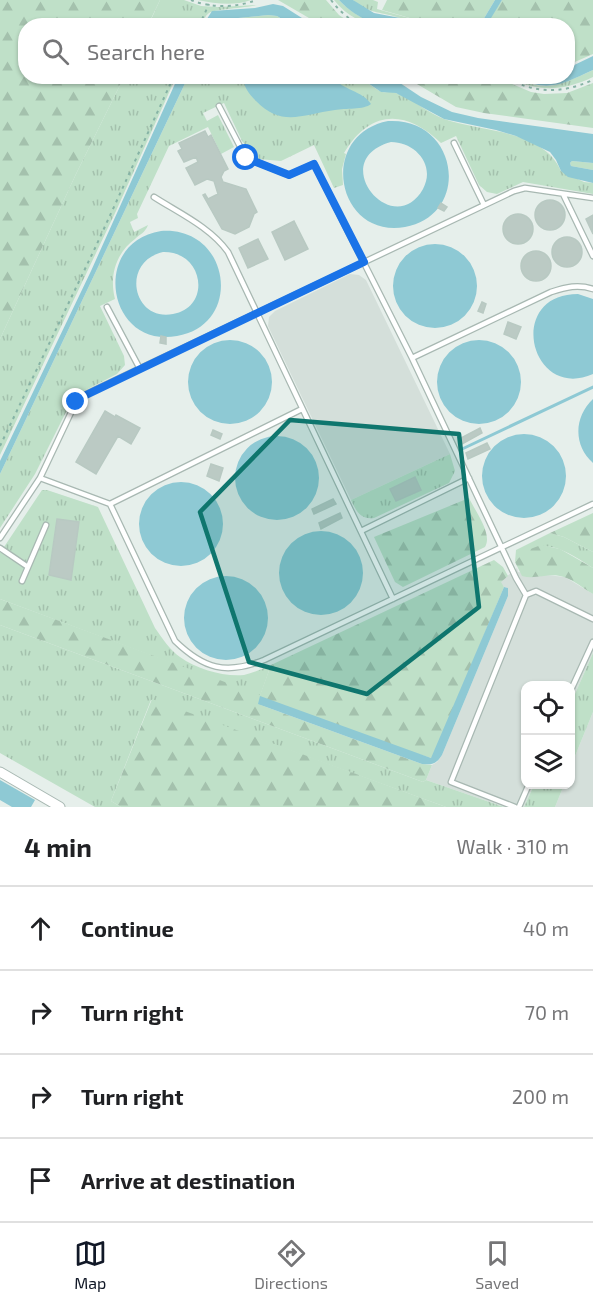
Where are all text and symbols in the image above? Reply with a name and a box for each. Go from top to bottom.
search box [18,18,575,84]
icon: search [39,35,72,68]
text: Search here [87,38,205,64]
route start [232,144,258,170]
route end [62,388,88,414]
map controls [521,681,575,789]
button: locate [521,681,575,735]
button: layers [521,735,575,789]
text: 4 min [24,831,92,862]
text: Walk · 310 m [457,834,569,858]
icon: ahead [24,912,57,945]
text: Continue [81,915,174,941]
text: 40 m [523,916,569,940]
icon: right [24,996,57,1029]
text: Turn right [81,999,183,1025]
text: 70 m [525,1000,569,1024]
icon: right [24,1080,57,1113]
text: Turn right [81,1083,183,1109]
text: 200 m [512,1084,569,1108]
icon: arrive [24,1164,57,1197]
text: Arrive at destination [81,1167,295,1193]
tab: Map [74,1237,107,1292]
tab: Directions [254,1237,328,1292]
tab: Saved [475,1237,519,1292]

